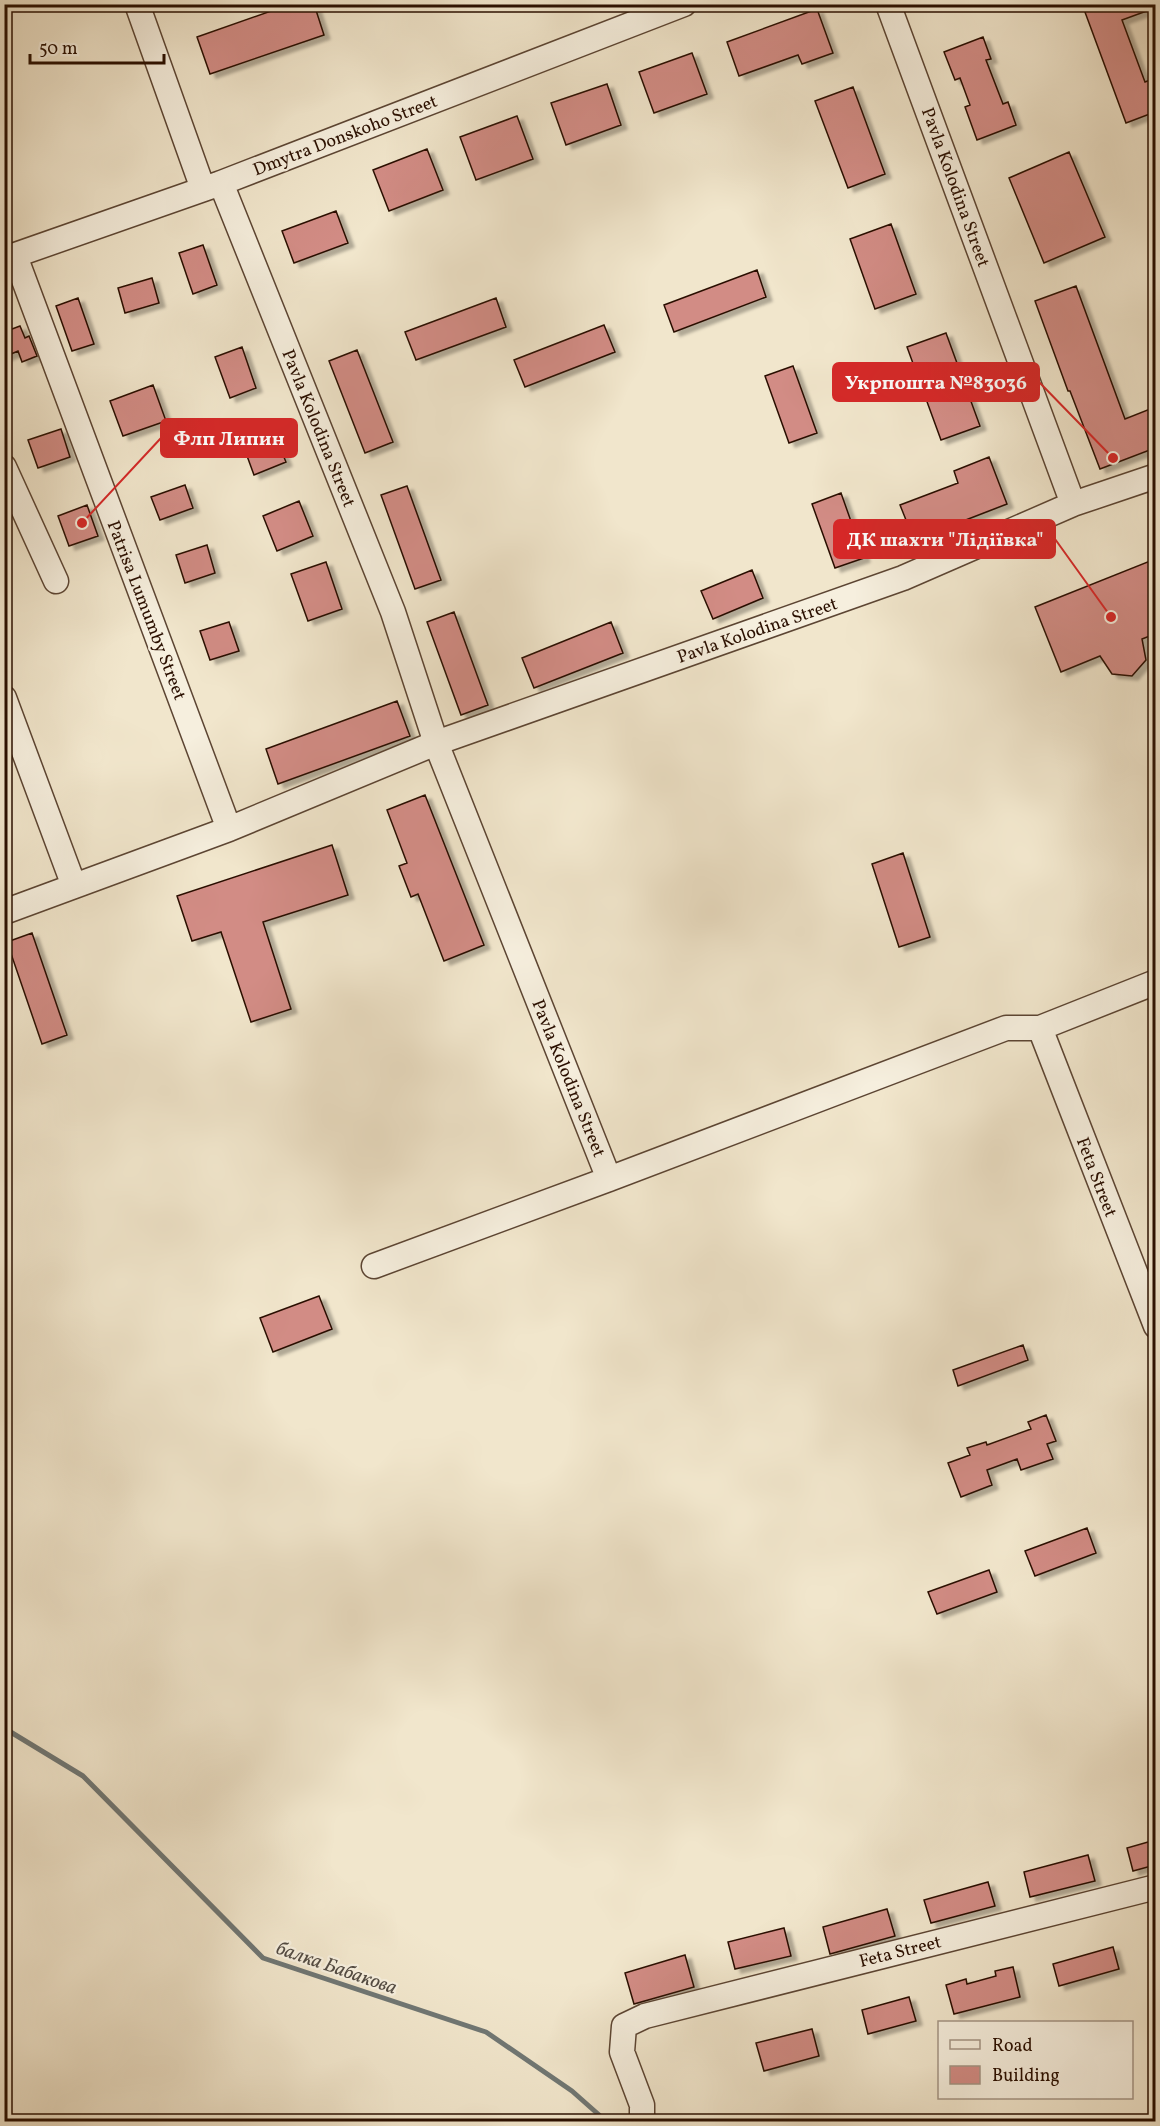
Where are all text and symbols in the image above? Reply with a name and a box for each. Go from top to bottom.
scale bar [30,27,164,65]
text: 50 m [39,37,78,62]
street label: Dmytra Donskoho Street [250,90,441,183]
street label: Pavla Kolodina Street [914,104,995,271]
street label: Pavla Kolodina Street [275,346,361,511]
callout: Укрпошта №83036 [833,363,1039,401]
text: Укрпошта №83036 [845,370,1027,398]
callout: Флп Липин [161,419,297,457]
text: Флп Липин [173,426,285,454]
street label: Patrisa Lumumby Street [100,517,191,704]
callout: ДК шахти "Лідіївка" [834,520,1055,558]
text: ДК шахти "Лідіївка" [846,527,1044,555]
street label: Pavla Kolodina Street [674,592,841,671]
street label: Pavla Kolodina Street [525,996,611,1161]
street label: Feta Street [1069,1134,1122,1221]
street label: Feta Street [857,1930,944,1975]
water label: балка Бабакова [272,1935,400,2003]
legend [938,2021,1133,2099]
text: Road [992,2034,1033,2059]
text: Building [992,2064,1060,2089]

